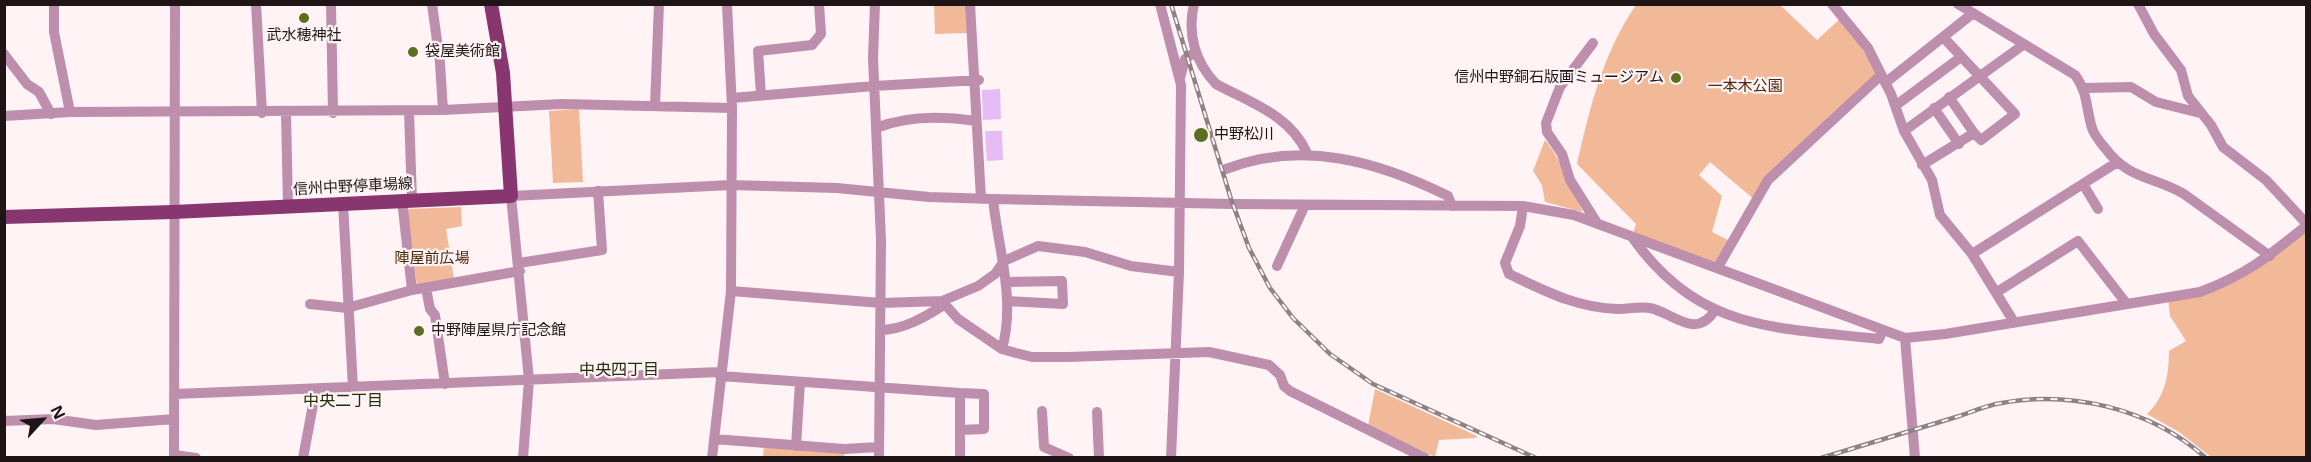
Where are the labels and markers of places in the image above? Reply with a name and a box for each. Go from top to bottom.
marker: 武水穂神社 [297,11,311,25]
place label: 武水穂神社 [267,27,341,45]
place label: 袋屋美術館 [425,43,500,61]
marker: 袋屋美術館 [406,45,420,59]
place label: 信州中野銅石版画ミュージアム [1454,69,1664,87]
marker: 信州中野銅石版画ミュージアム [1669,71,1683,85]
marker: 中野松川 [1192,126,1210,144]
place label: 中野松川 [1214,126,1274,144]
place label: 中野陣屋県庁記念館 [431,322,566,340]
marker: 中野陣屋県庁記念館 [412,324,426,338]

